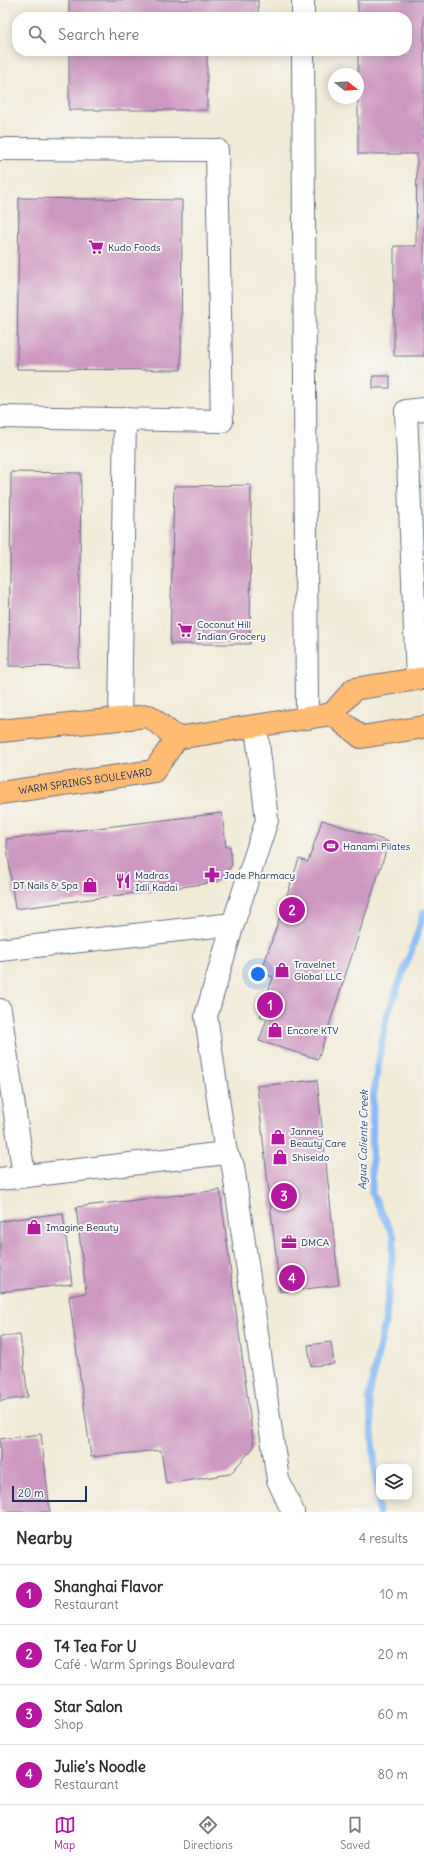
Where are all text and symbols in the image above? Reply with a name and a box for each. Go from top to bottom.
search box [12,12,412,56]
icon: search [26,23,48,45]
text: Search here [58,25,139,44]
north arrow [328,68,364,104]
supermarket icon: Kudo Foods [87,238,105,256]
place label: Kudo Foods [108,241,161,254]
place label: Coconut Hill Indian Grocery [197,618,266,643]
supermarket icon: Coconut Hill Indian Grocery [176,621,194,639]
street label: WARM SPRINGS BOULEVARD [17,765,153,797]
sports icon: Hanami Pilates [322,837,340,855]
place label: Hanami Pilates [343,840,411,853]
pharmacy icon: Jade Pharmacy [203,866,221,884]
place label: Madras Idli Kadai [135,869,178,894]
place label: Jade Pharmacy [224,869,295,882]
restaurant icon: Madras Idli Kadai [114,872,132,890]
shop icon: DT Nails & Spa [81,876,99,894]
place label: DT Nails & Spa [13,879,78,892]
pin: 2 [279,895,305,925]
place label: Travelnet Global LLC [294,958,342,983]
shop icon: Travelnet Global LLC [273,961,291,979]
your location [248,964,268,984]
pin: 1 [257,990,283,1020]
shop icon: Encore KTV [266,1021,284,1039]
place label: Encore KTV [287,1024,338,1037]
water label: Agua Caliente Creek [355,1089,371,1190]
place label: Janney Beauty Care [290,1125,346,1150]
shop icon: Janney Beauty Care [269,1128,287,1146]
shop icon: Shiseido [271,1148,289,1166]
place label: Shiseido [292,1151,330,1164]
pin: 3 [271,1181,297,1211]
shop icon: Imagine Beauty [25,1218,43,1236]
place label: Imagine Beauty [46,1221,119,1234]
office icon: DMCA [280,1233,298,1251]
place label: DMCA [301,1236,330,1249]
pin: 4 [279,1263,305,1293]
map controls [376,1464,412,1500]
button: layers [376,1464,412,1500]
scale bar [12,1484,87,1503]
text: 20 m [18,1486,44,1500]
text: Nearby [16,1527,72,1549]
text: 4 results [359,1530,408,1547]
text: Shanghai Flavor [54,1577,163,1596]
text: 1 [26,1586,32,1603]
text: 10 m [380,1586,408,1603]
text: Restaurant [54,1596,119,1613]
text: T4 Tea For U [54,1637,137,1656]
text: 2 [25,1646,33,1663]
text: 20 m [378,1646,408,1663]
text: Café · Warm Springs Boulevard [54,1656,235,1673]
text: Star Salon [54,1697,123,1716]
text: 3 [25,1706,33,1723]
text: 60 m [377,1706,408,1723]
text: Shop [54,1716,83,1733]
text: Julie's Noodle [54,1757,146,1776]
text: 4 [25,1766,33,1783]
text: 80 m [377,1766,408,1783]
text: Restaurant [54,1776,119,1793]
tab: Map [54,1814,76,1852]
tab: Directions [183,1814,233,1852]
tab: Saved [340,1814,370,1852]

